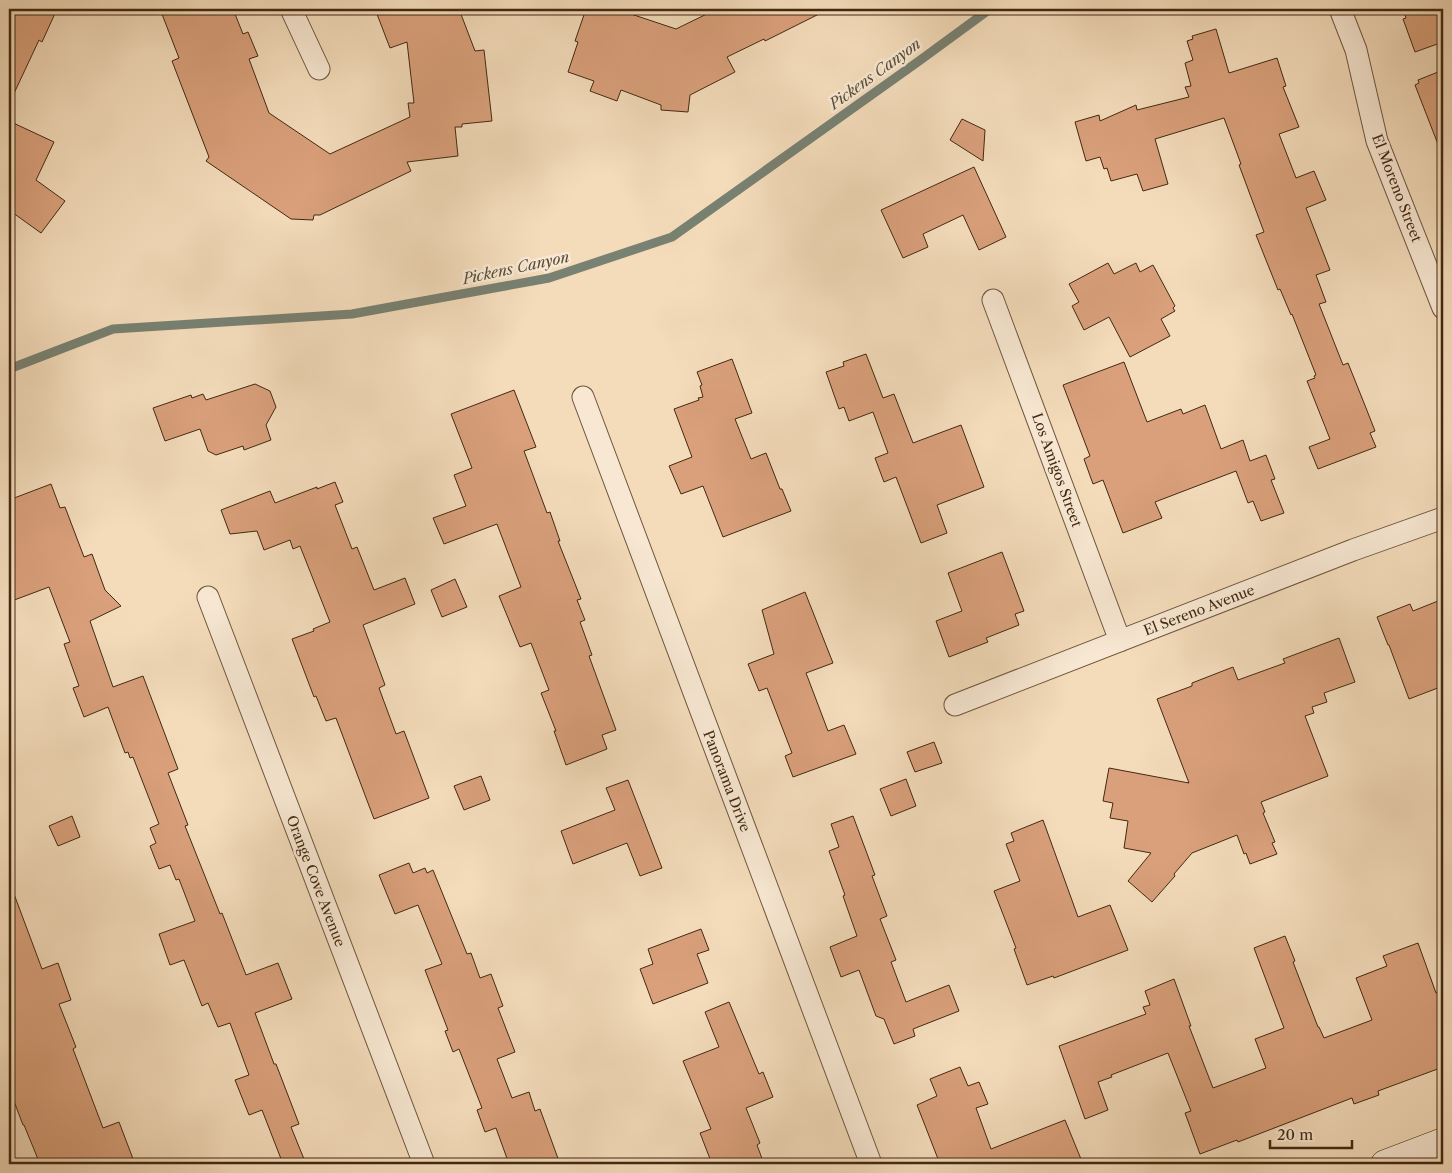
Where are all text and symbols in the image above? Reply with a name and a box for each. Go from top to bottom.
water label: Pickens Canyon [824,34,924,114]
street label: El Moreno Street [1368,131,1426,245]
water label: Pickens Canyon [460,247,571,288]
street label: Los Amigos Street [1028,410,1086,530]
street label: El Sereno Avenue [1141,580,1257,639]
street label: Panorama Drive [699,728,755,834]
street label: Orange Cove Avenue [283,813,349,949]
scale bar [1270,1118,1352,1150]
text: 20 m [1277,1125,1313,1144]

